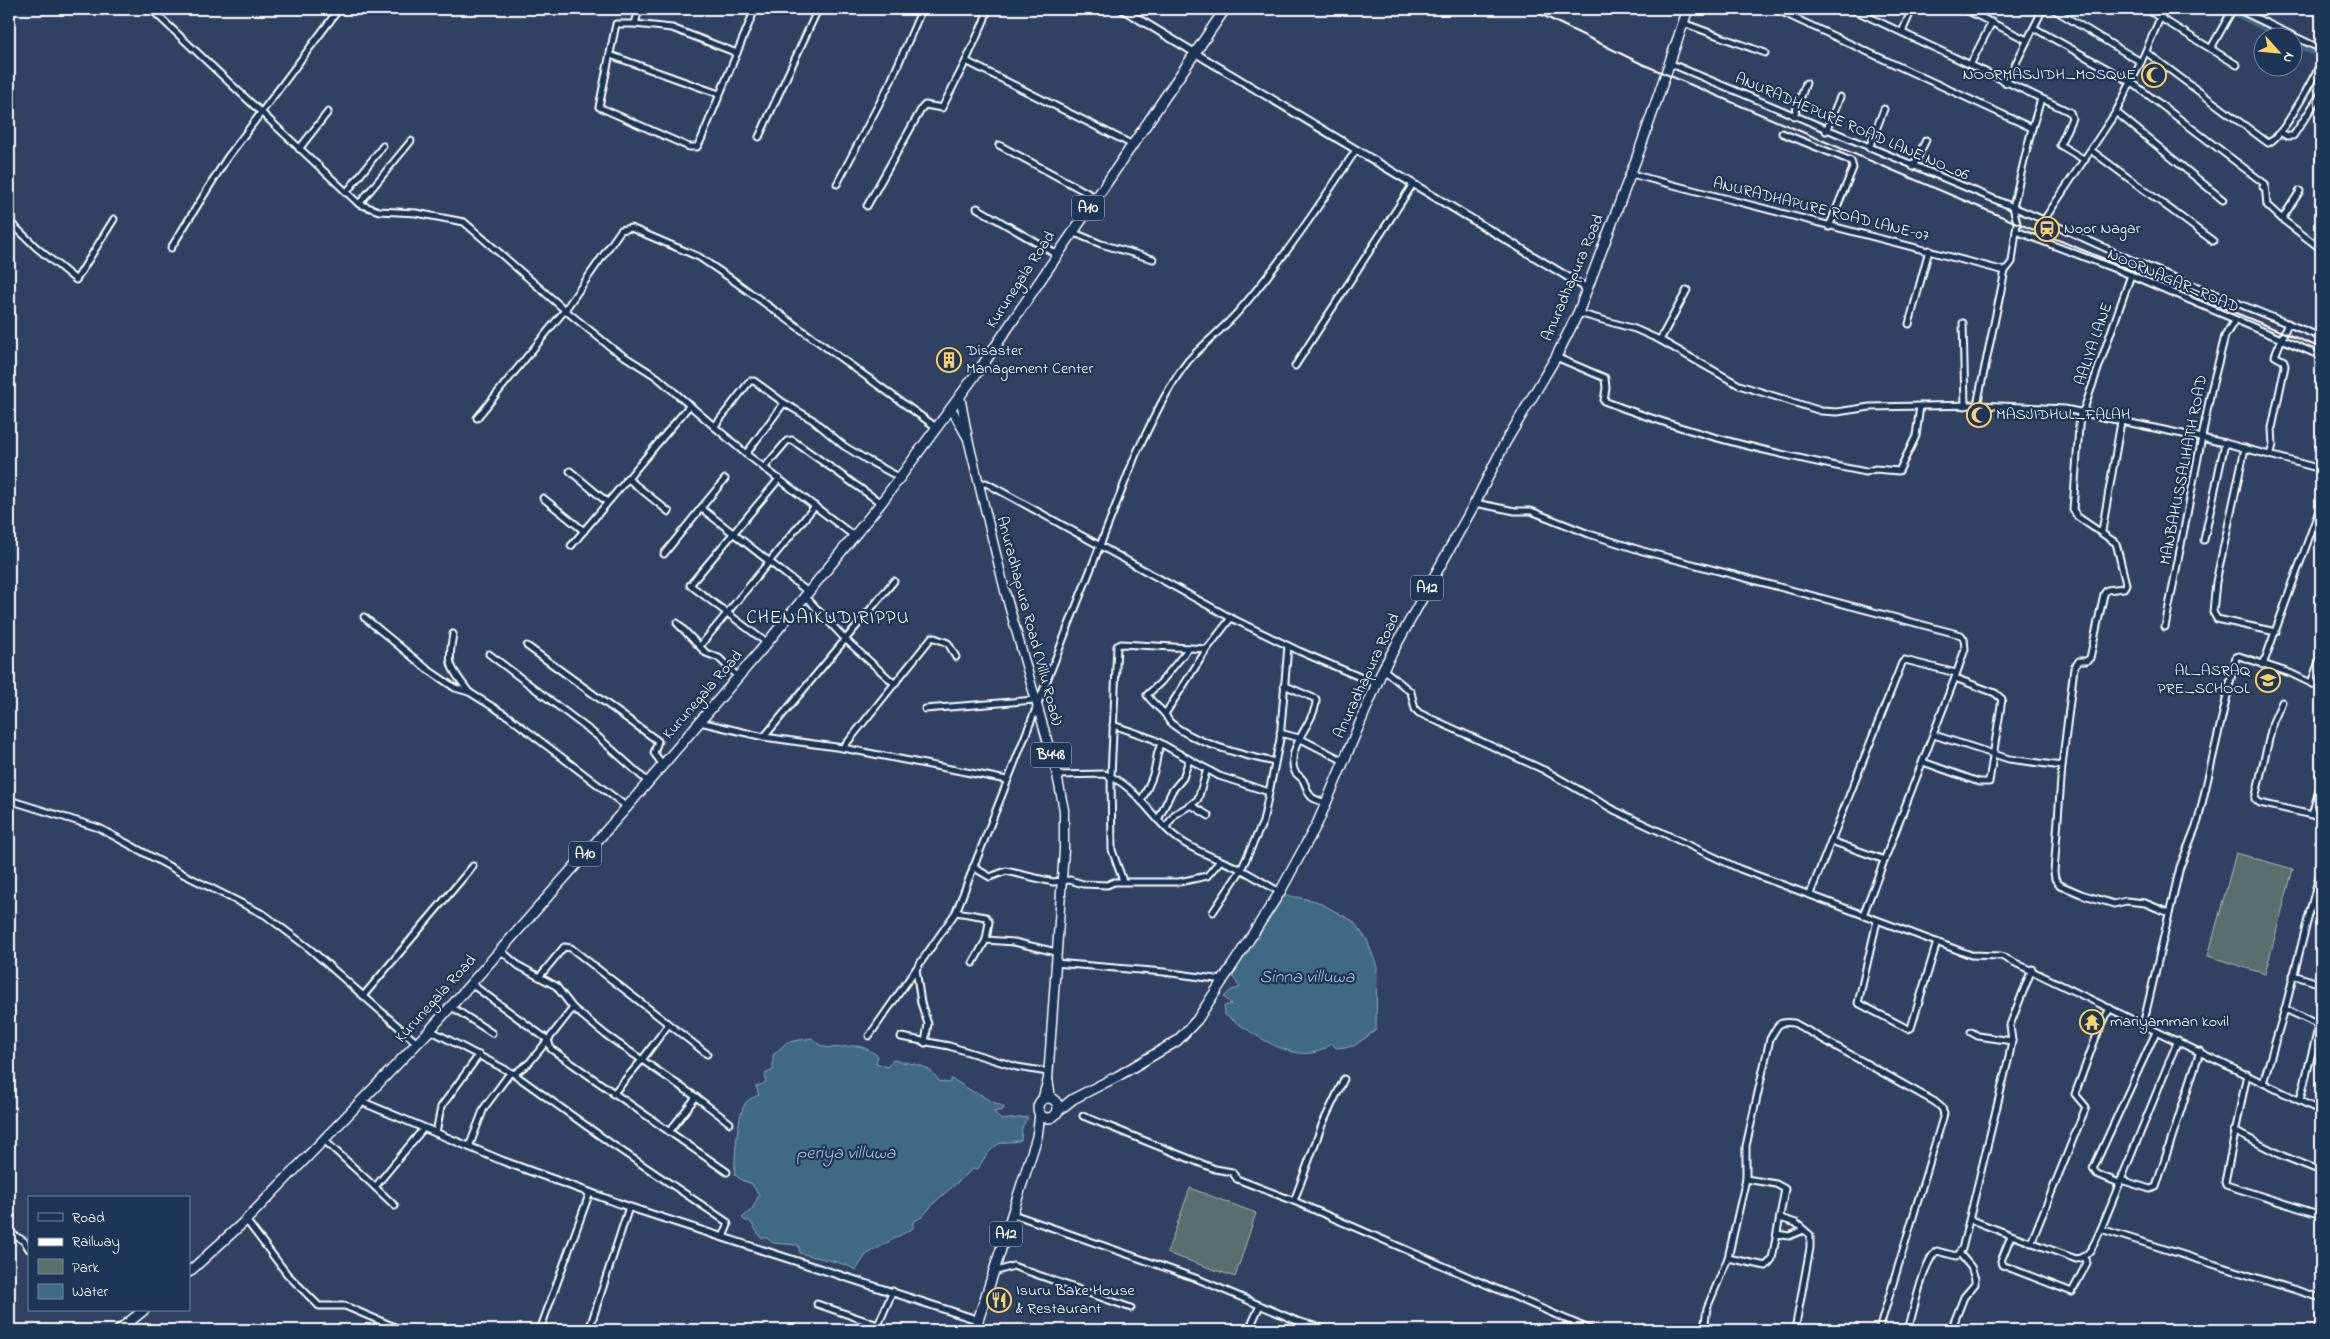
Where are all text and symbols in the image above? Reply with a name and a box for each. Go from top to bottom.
north arrow [2252,28,2302,78]
text: N [2277,48,2300,66]
mosque icon: NOORMASJIDH_MOSQUE [2141,62,2167,88]
place label: NOORMASJIDH_MOSQUE [1963,63,2136,87]
street label: ANURADHEPURE ROAD LANE NO_06 [1731,67,1973,187]
street label: ANURADHAPURE ROAD LANE-07 [1710,171,1932,249]
road number: A10 [1072,196,1104,220]
street label: Anuradhapura Road [1535,211,1611,345]
station icon: Noor Nagar [2034,216,2060,242]
place label: Noor Nagar [2064,217,2141,241]
street label: Kurunegala Road [980,227,1062,333]
street label: NOORNAGAR_ROAD [2104,242,2242,320]
street label: AALIYA LANE [2069,299,2119,389]
place label: Disaster Management Center [965,339,1093,381]
building icon: Disaster Management Center [936,347,962,373]
street label: MANBAHUSSALIHATH ROAD [2154,373,2214,567]
mosque icon: MASJIDHUL_FALAH [1966,402,1992,428]
place label: MASJIDHUL_FALAH [1996,403,2130,427]
street label: Anuradhapura Road (Villu Road) [989,514,1069,729]
road number: A12 [1411,576,1443,600]
district label: CHENAIKUDIRIPPU [746,605,910,632]
street label: Anuradhapura Road [1327,609,1407,743]
street label: Kurunegala Road [657,645,749,745]
place label: AL_ASRAQ PRE_SCHOOL [2157,659,2251,701]
school or university icon: AL_ASRAQ PRE_SCHOOL [2255,667,2281,693]
road number: B448 [1031,742,1071,768]
road number: A10 [569,842,601,866]
street label: Kurunegala Road [390,949,482,1049]
water label: Sinna villuwa [1260,965,1355,991]
temple icon: mariyamman kovil [2079,1009,2105,1035]
place label: mariyamman kovil [2110,1010,2229,1034]
water label: periya villuwa [797,1141,896,1167]
legend [28,1196,190,1312]
text: Road [72,1207,105,1229]
road number: A12 [990,1222,1022,1246]
text: Railway [72,1231,120,1254]
text: Park [72,1257,100,1279]
place label: Isuru Bake House & Restaurant [1016,1279,1136,1321]
text: Water [72,1281,108,1303]
restaurant icon: Isuru Bake House & Restaurant [986,1287,1012,1313]

